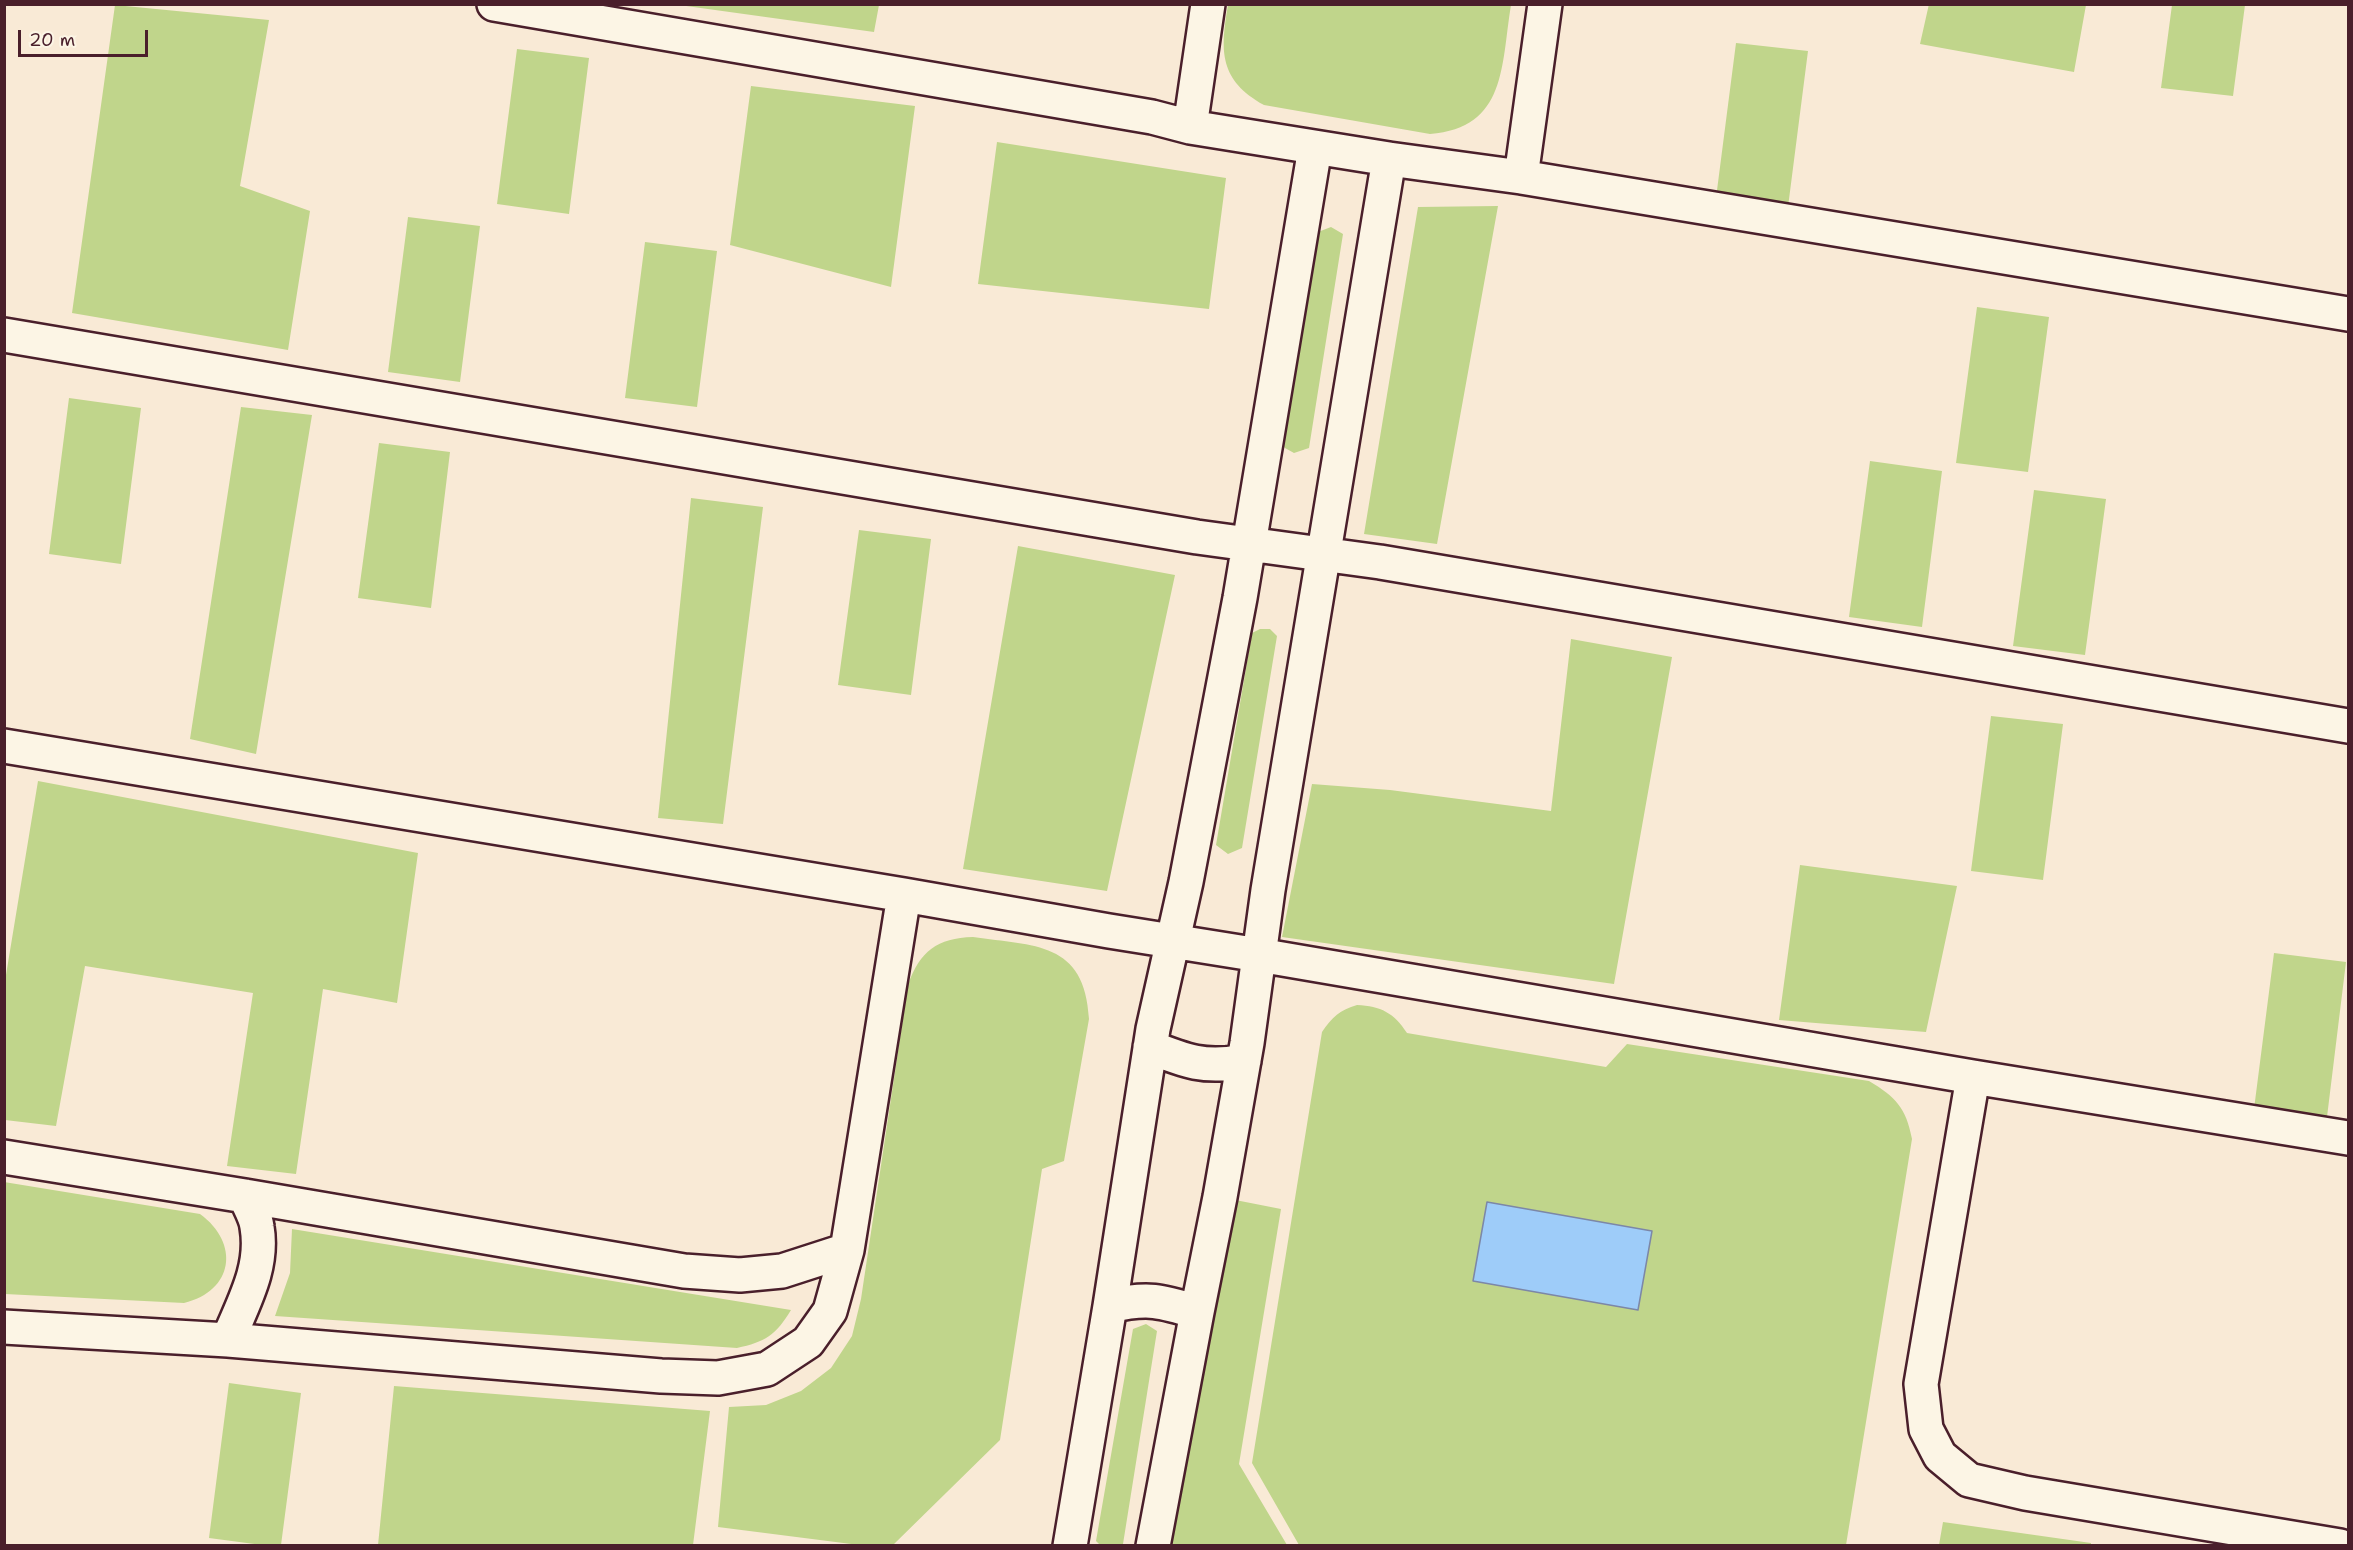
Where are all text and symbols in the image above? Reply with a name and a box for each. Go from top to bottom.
scale bar [21,18,152,56]
text: 20 m [29,28,75,52]

